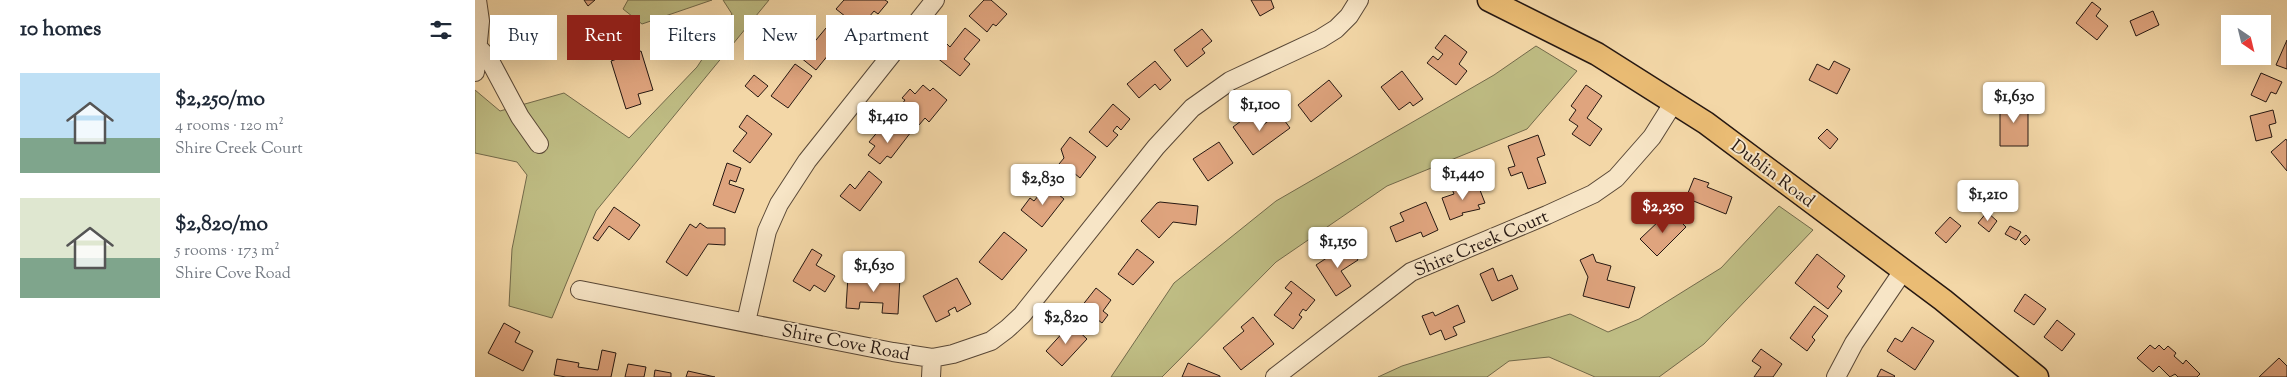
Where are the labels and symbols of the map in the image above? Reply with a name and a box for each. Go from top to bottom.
north arrow [2221,15,2271,65]
pin: $1,630 [1973,82,2055,124]
pin: $1,100 [1219,90,1301,132]
pin: $1,410 [847,102,929,144]
street label: Dublin Road [1724,134,1819,215]
pin: $1,440 [1422,158,1504,201]
pin: $2,830 [1002,164,1084,206]
pin: $1,210 [1947,180,2029,222]
pin: $2,250 [1622,192,1704,234]
street label: Shire Creek Court [1411,205,1553,285]
pin: $1,150 [1297,226,1379,269]
pin: $1,630 [833,250,915,293]
pin: $2,820 [1025,302,1107,345]
street label: Shire Cove Road [779,319,912,369]

